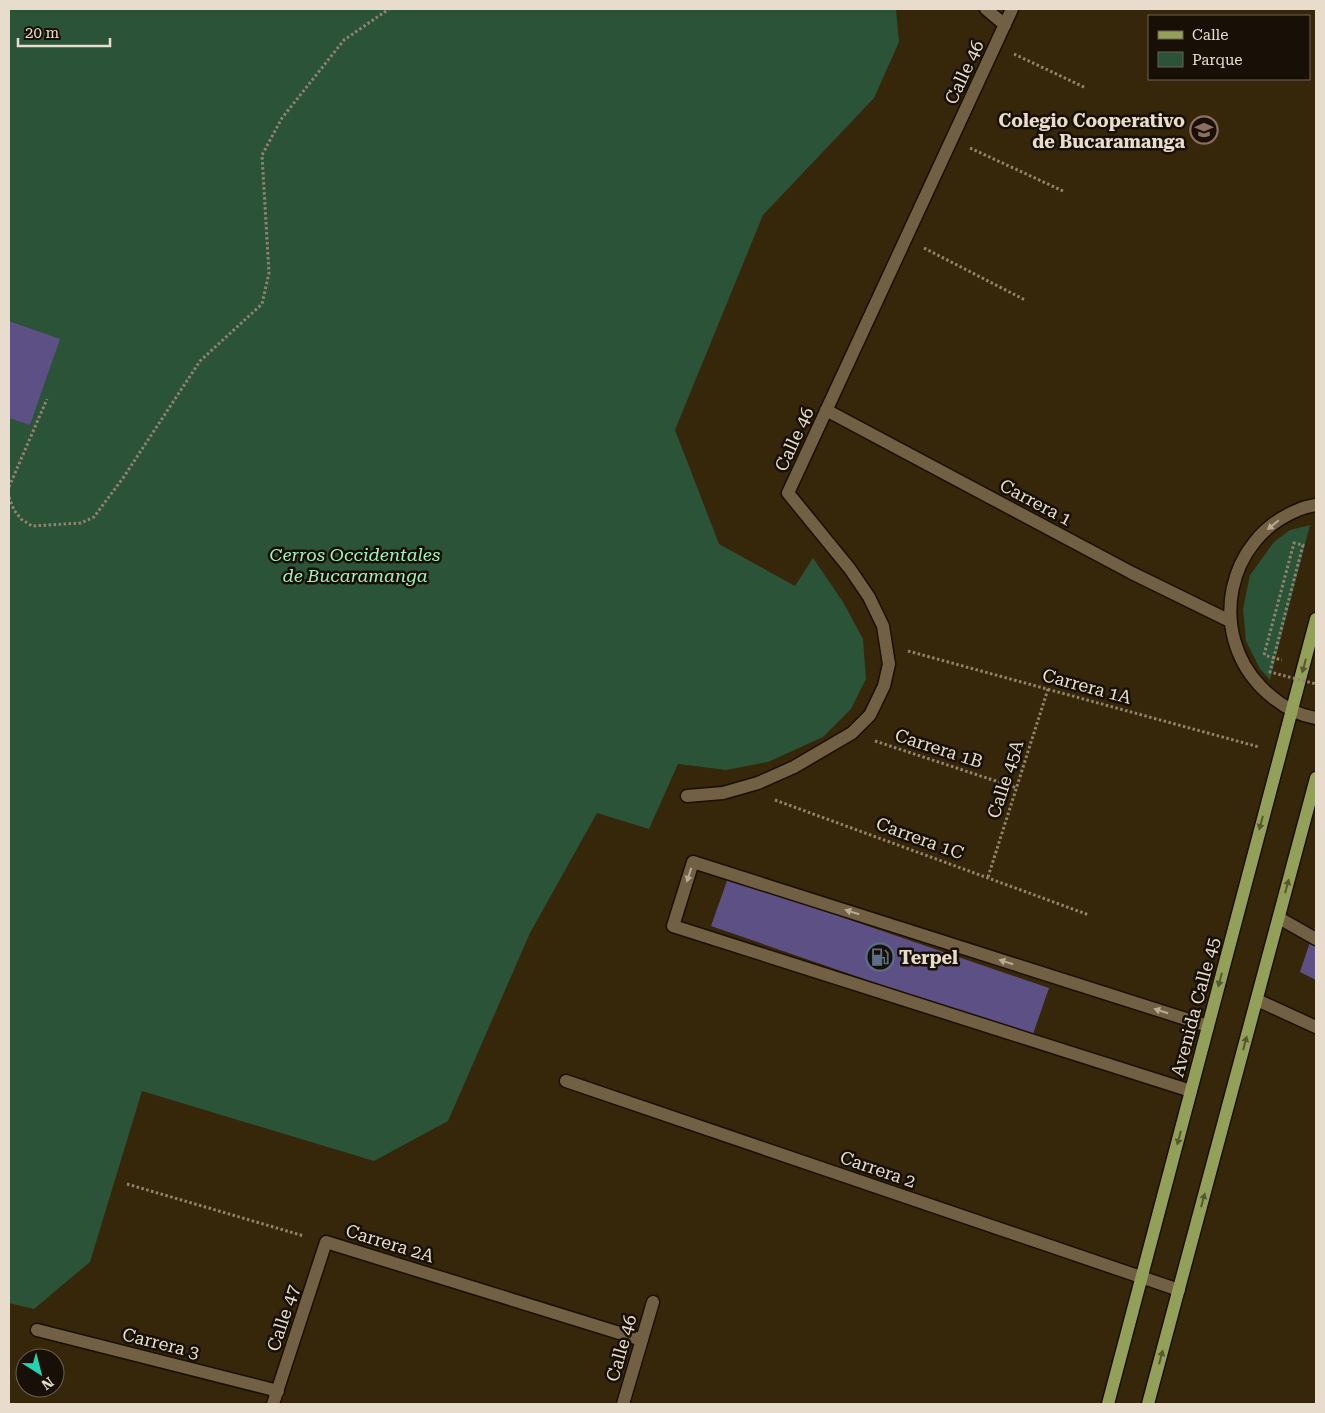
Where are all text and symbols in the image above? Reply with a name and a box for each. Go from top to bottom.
scale bar [18,15,110,47]
legend [1148,15,1310,80]
text: 20 m [25,24,60,42]
text: Calle [1192,26,1228,44]
street label: Calle 46 [940,37,988,107]
text: Parque [1192,51,1243,69]
place label: Colegio Cooperativo de Bucaramanga [999,110,1185,152]
school or university icon: Colegio Cooperativo de Bucaramanga [1189,115,1219,145]
street label: Calle 46 [770,404,818,474]
street label: Carrera 1 [996,474,1076,530]
one-way arrow [1267,520,1280,531]
park label: Cerros Occidentales de Bucaramanga [270,544,440,586]
one-way arrow [1299,659,1307,674]
street label: Carrera 1A [1040,664,1134,708]
street label: Carrera 1B [893,724,985,772]
street label: Calle 45A [983,737,1028,821]
street label: Carrera 1C [873,812,967,864]
one-way arrow [1257,816,1265,831]
one-way arrow [685,868,693,883]
one-way arrow [1283,879,1291,894]
one-way arrow [844,908,859,916]
street label: Avenida Calle 45 [1166,935,1224,1079]
fuel station icon: Terpel [865,942,895,972]
place label: Terpel [899,947,958,968]
one-way arrow [999,957,1014,965]
one-way arrow [1216,973,1224,988]
one-way arrow [1154,1007,1169,1014]
one-way arrow [1241,1036,1249,1051]
one-way arrow [1174,1130,1182,1145]
street label: Carrera 2 [837,1146,919,1192]
one-way arrow [1199,1193,1207,1208]
street label: Carrera 2A [343,1220,437,1267]
street label: Calle 47 [262,1282,304,1354]
street label: Calle 46 [601,1312,641,1384]
street label: Carrera 3 [120,1323,202,1363]
north arrow [15,1348,65,1398]
one-way arrow [1157,1350,1165,1365]
text: N [38,1374,57,1393]

